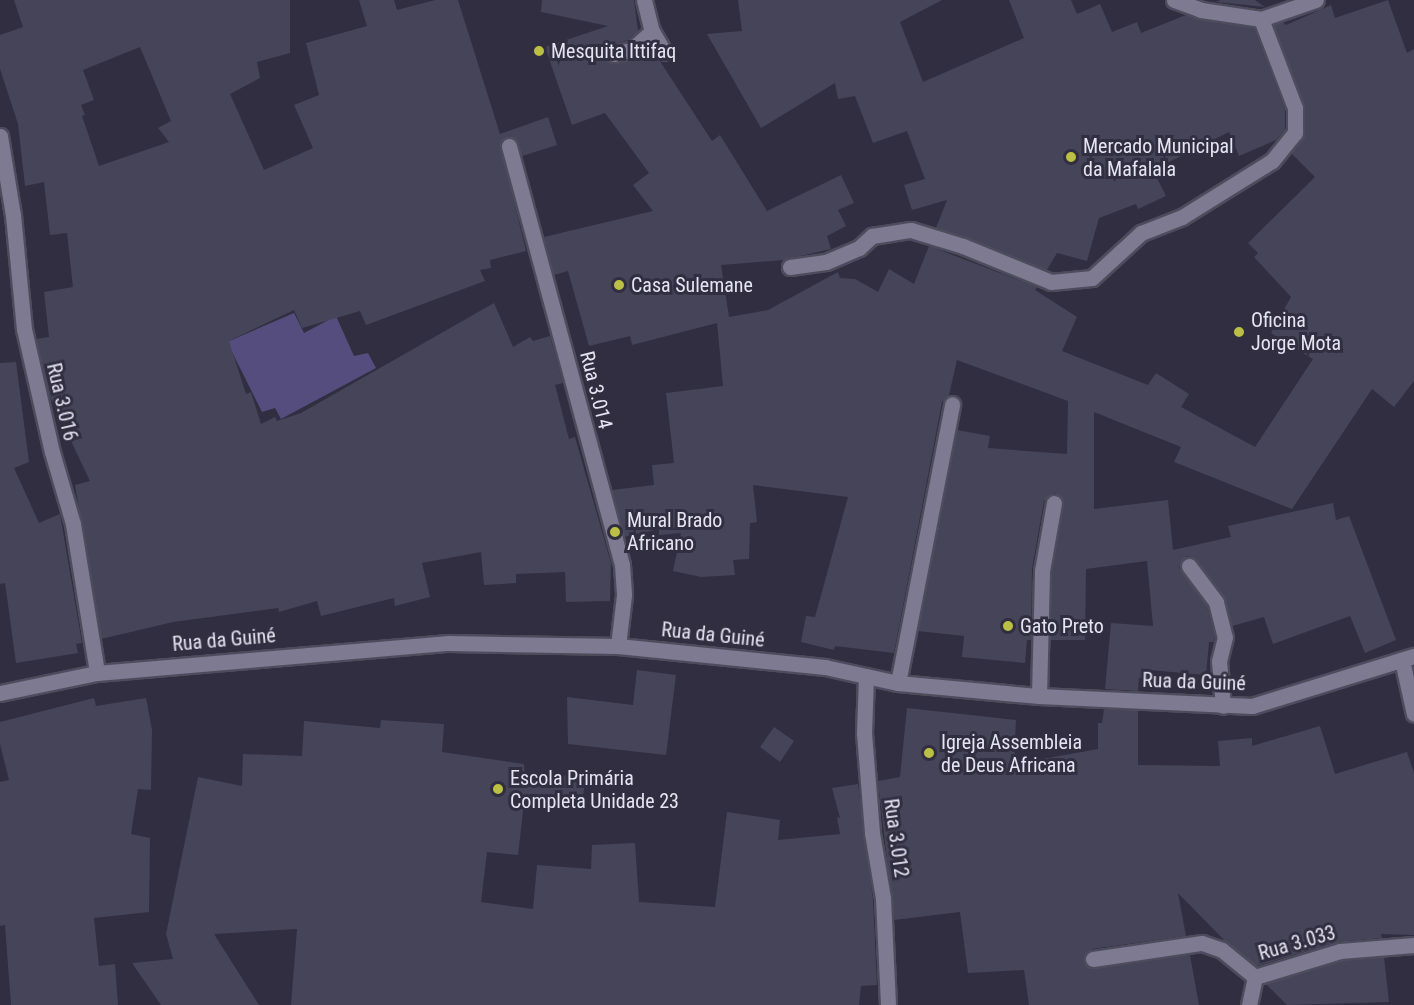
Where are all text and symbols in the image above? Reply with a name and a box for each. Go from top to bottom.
place label: Mesquita Ittifaq [551,39,676,63]
marker: Mesquita Ittifaq [532,44,546,58]
place label: Mercado Municipal da Mafalala [1083,134,1234,181]
marker: Mercado Municipal da Mafalala [1064,150,1078,164]
place label: Casa Sulemane [631,273,753,297]
marker: Casa Sulemane [612,278,626,292]
place label: Oficina Jorge Mota [1251,308,1341,355]
marker: Oficina Jorge Mota [1232,325,1246,339]
street label: Rua 3.014 [575,349,617,431]
street label: Rua 3.016 [41,361,83,443]
place label: Mural Brado Africano [627,508,722,555]
marker: Mural Brado Africano [608,525,622,539]
place label: Gato Preto [1020,614,1104,638]
street label: Rua da Guiné [660,618,766,652]
marker: Gato Preto [1001,619,1015,633]
street label: Rua da Guiné [171,624,277,656]
street label: Rua da Guiné [1142,668,1246,696]
place label: Igreja Assembleia de Deus Africana [941,730,1082,777]
marker: Igreja Assembleia de Deus Africana [922,746,936,760]
place label: Escola Primária Completa Unidade 23 [510,766,679,813]
marker: Escola Primária Completa Unidade 23 [491,782,505,796]
street label: Rua 3.012 [879,797,913,879]
street label: Rua 3.033 [1256,921,1338,965]

